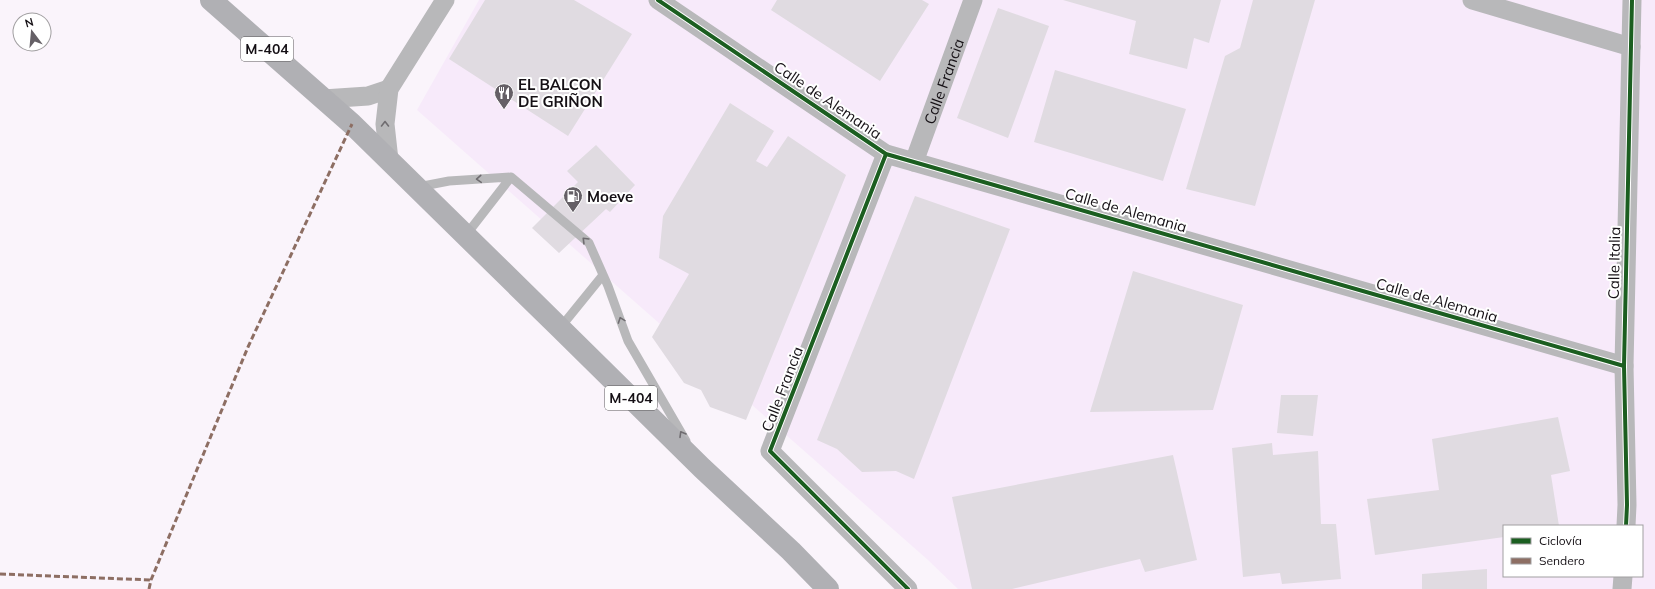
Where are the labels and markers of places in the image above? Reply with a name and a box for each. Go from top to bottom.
place label: EL BALCON DE GRIÑON [518,75,603,111]
restaurant icon: EL BALCON DE GRIÑON [493,82,515,110]
fuel station icon: Moeve [562,185,584,213]
place label: Moeve [587,187,633,206]

